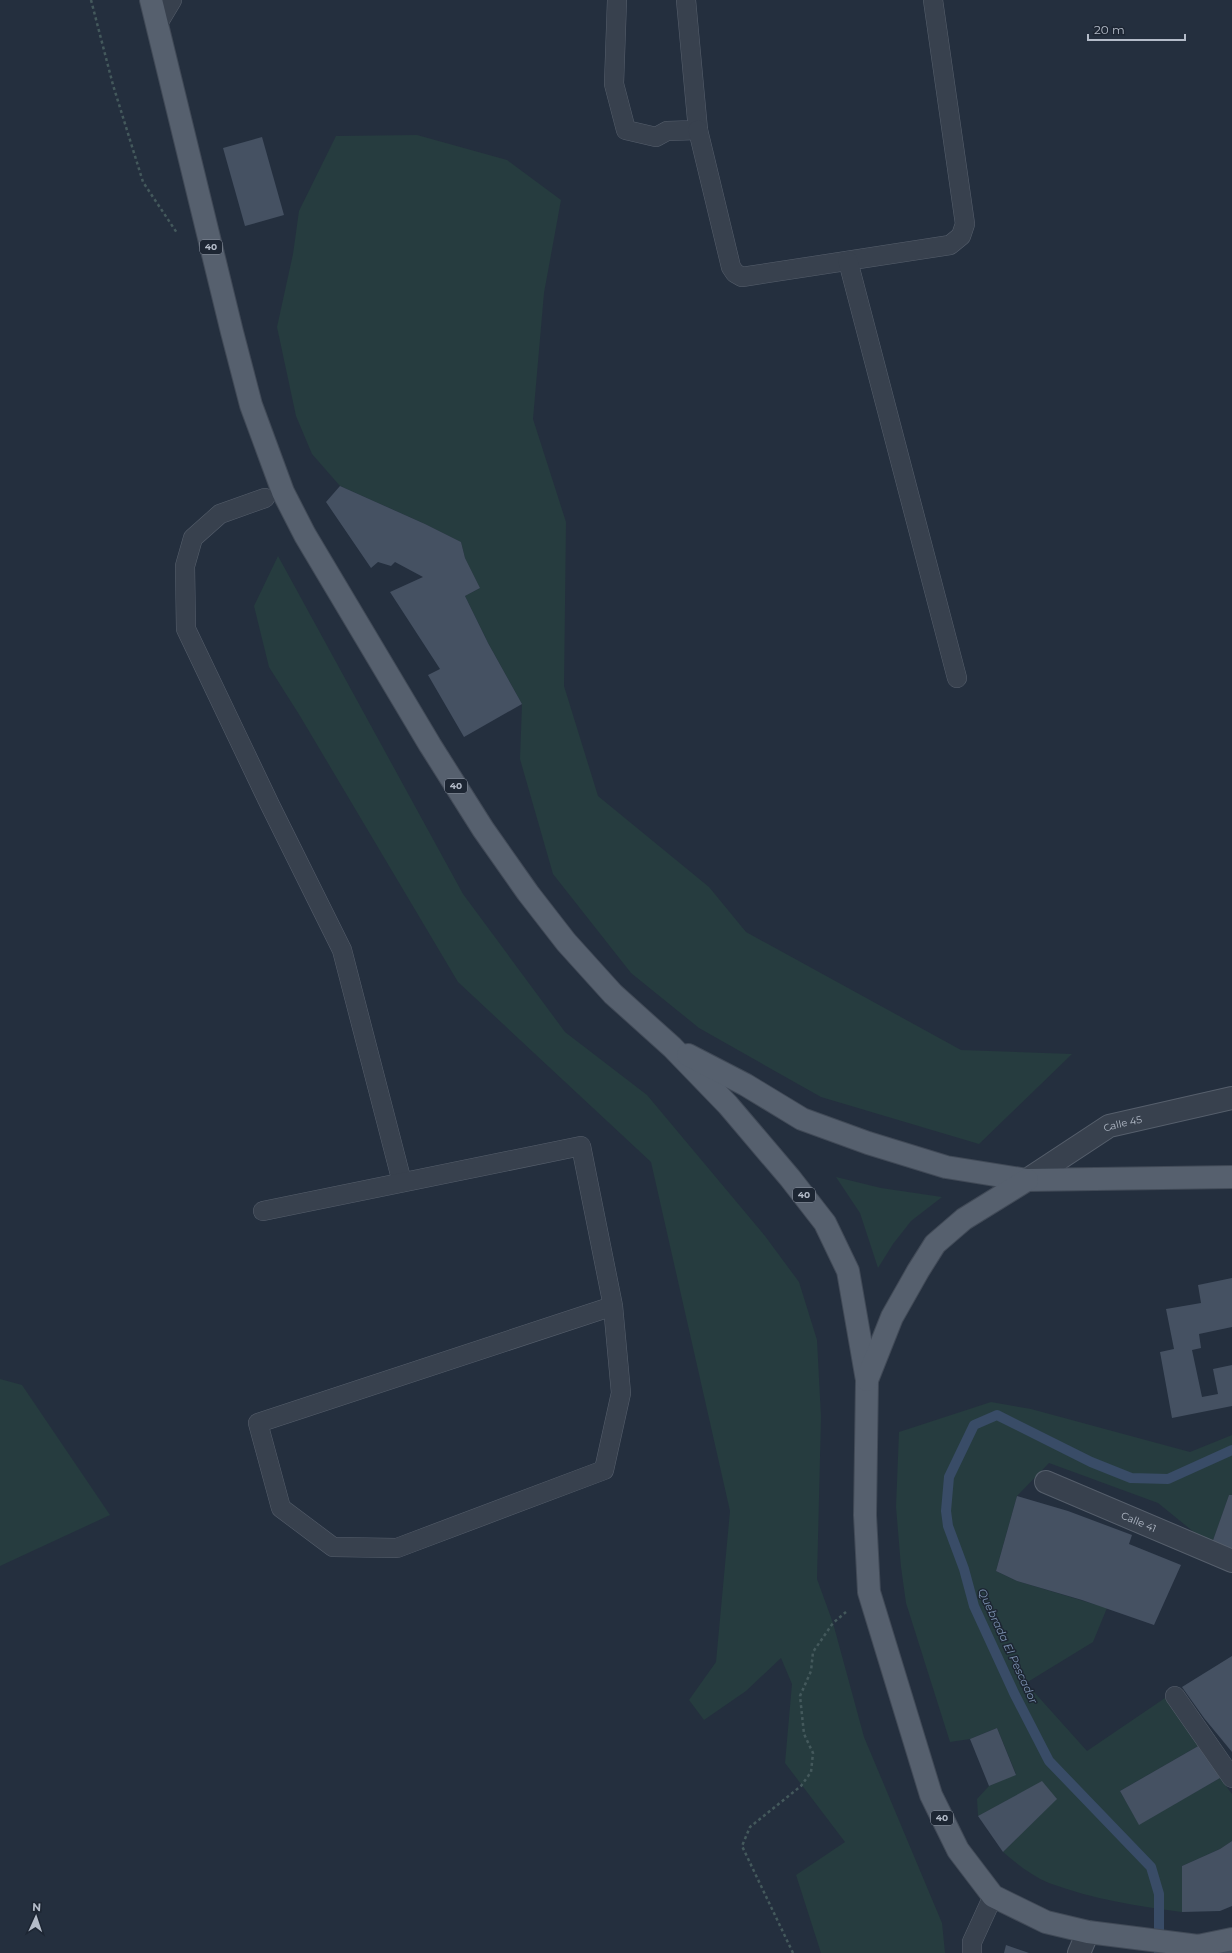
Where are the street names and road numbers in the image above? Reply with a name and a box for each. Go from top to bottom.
road number: 40 [200,240,222,254]
road number: 40 [445,779,467,793]
street label: Calle 45 [1101,1113,1143,1135]
road number: 40 [793,1188,815,1202]
street label: Calle 41 [1119,1509,1158,1535]
road number: 40 [931,1811,953,1825]

